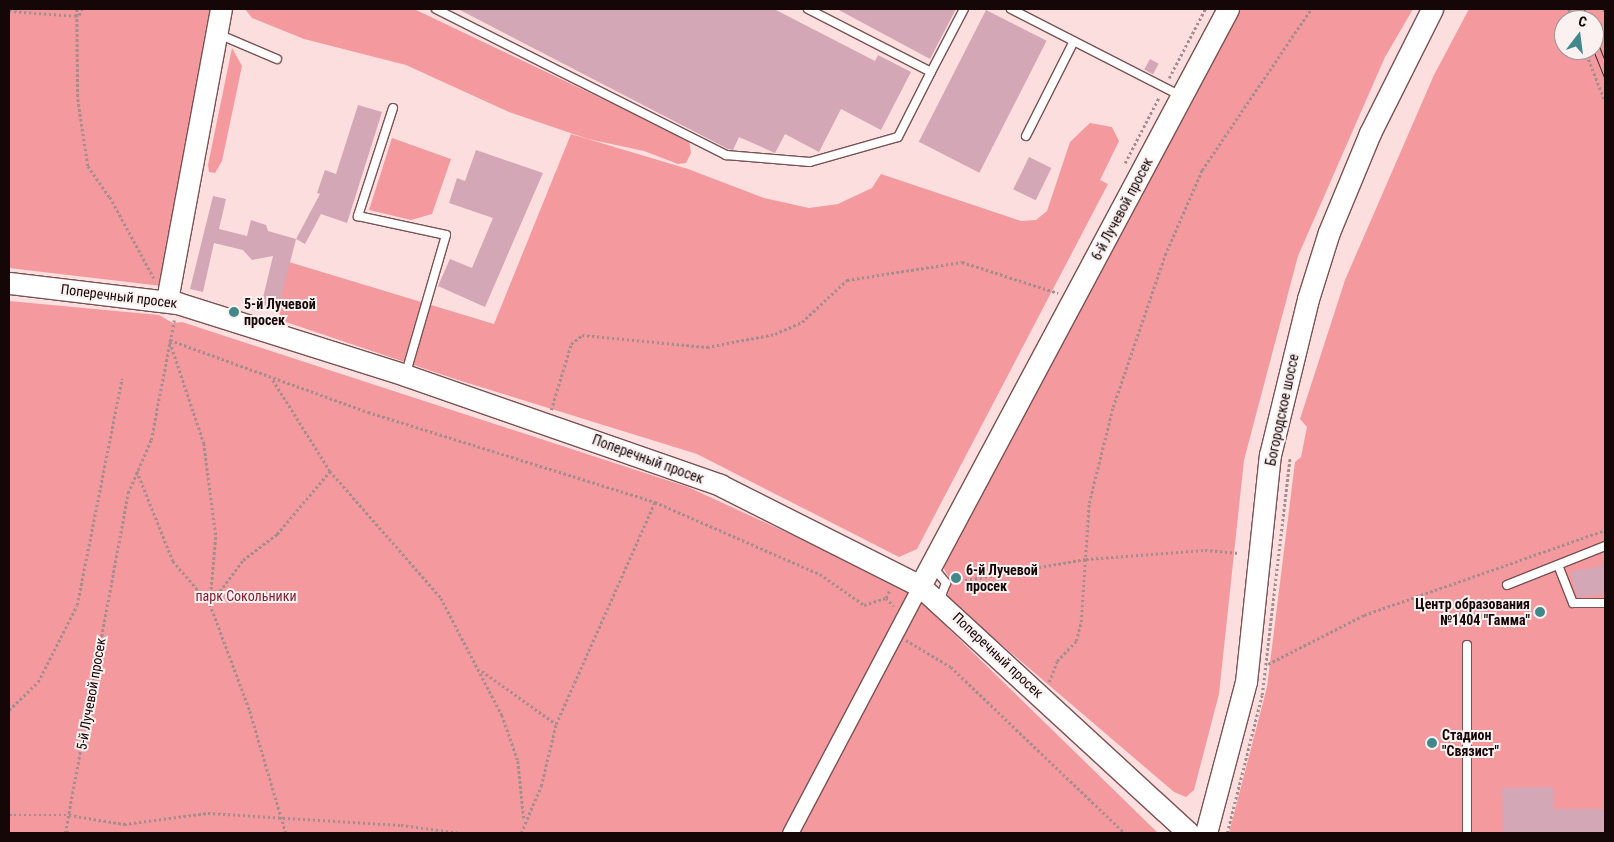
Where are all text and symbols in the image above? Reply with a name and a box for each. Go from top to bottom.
north arrow [1554,10,1604,60]
text: С [1577,13,1589,30]
street label: 6-й Лучевой просек [1088,155,1156,263]
street label: Поперечный просек [60,281,178,311]
place label: 5-й Лучевой просек [244,296,316,328]
marker: 5-й Лучевой просек [228,306,240,318]
street label: Богородское шоссе [1262,353,1302,467]
street label: Поперечный просек [590,431,706,487]
place label: 6-й Лучевой просек [966,562,1038,594]
marker: 6-й Лучевой просек [950,572,962,584]
park label: парк Сокольники [195,588,297,604]
place label: Центр образования №1404 "Гамма" [1415,596,1530,628]
marker: Центр образования №1404 "Гамма" [1534,606,1546,618]
street label: Поперечный просек [949,609,1047,701]
street label: 5-й Лучевой просек [73,637,109,751]
place label: Стадион "Связист" [1442,727,1499,760]
marker: Стадион "Связист" [1426,737,1438,749]

